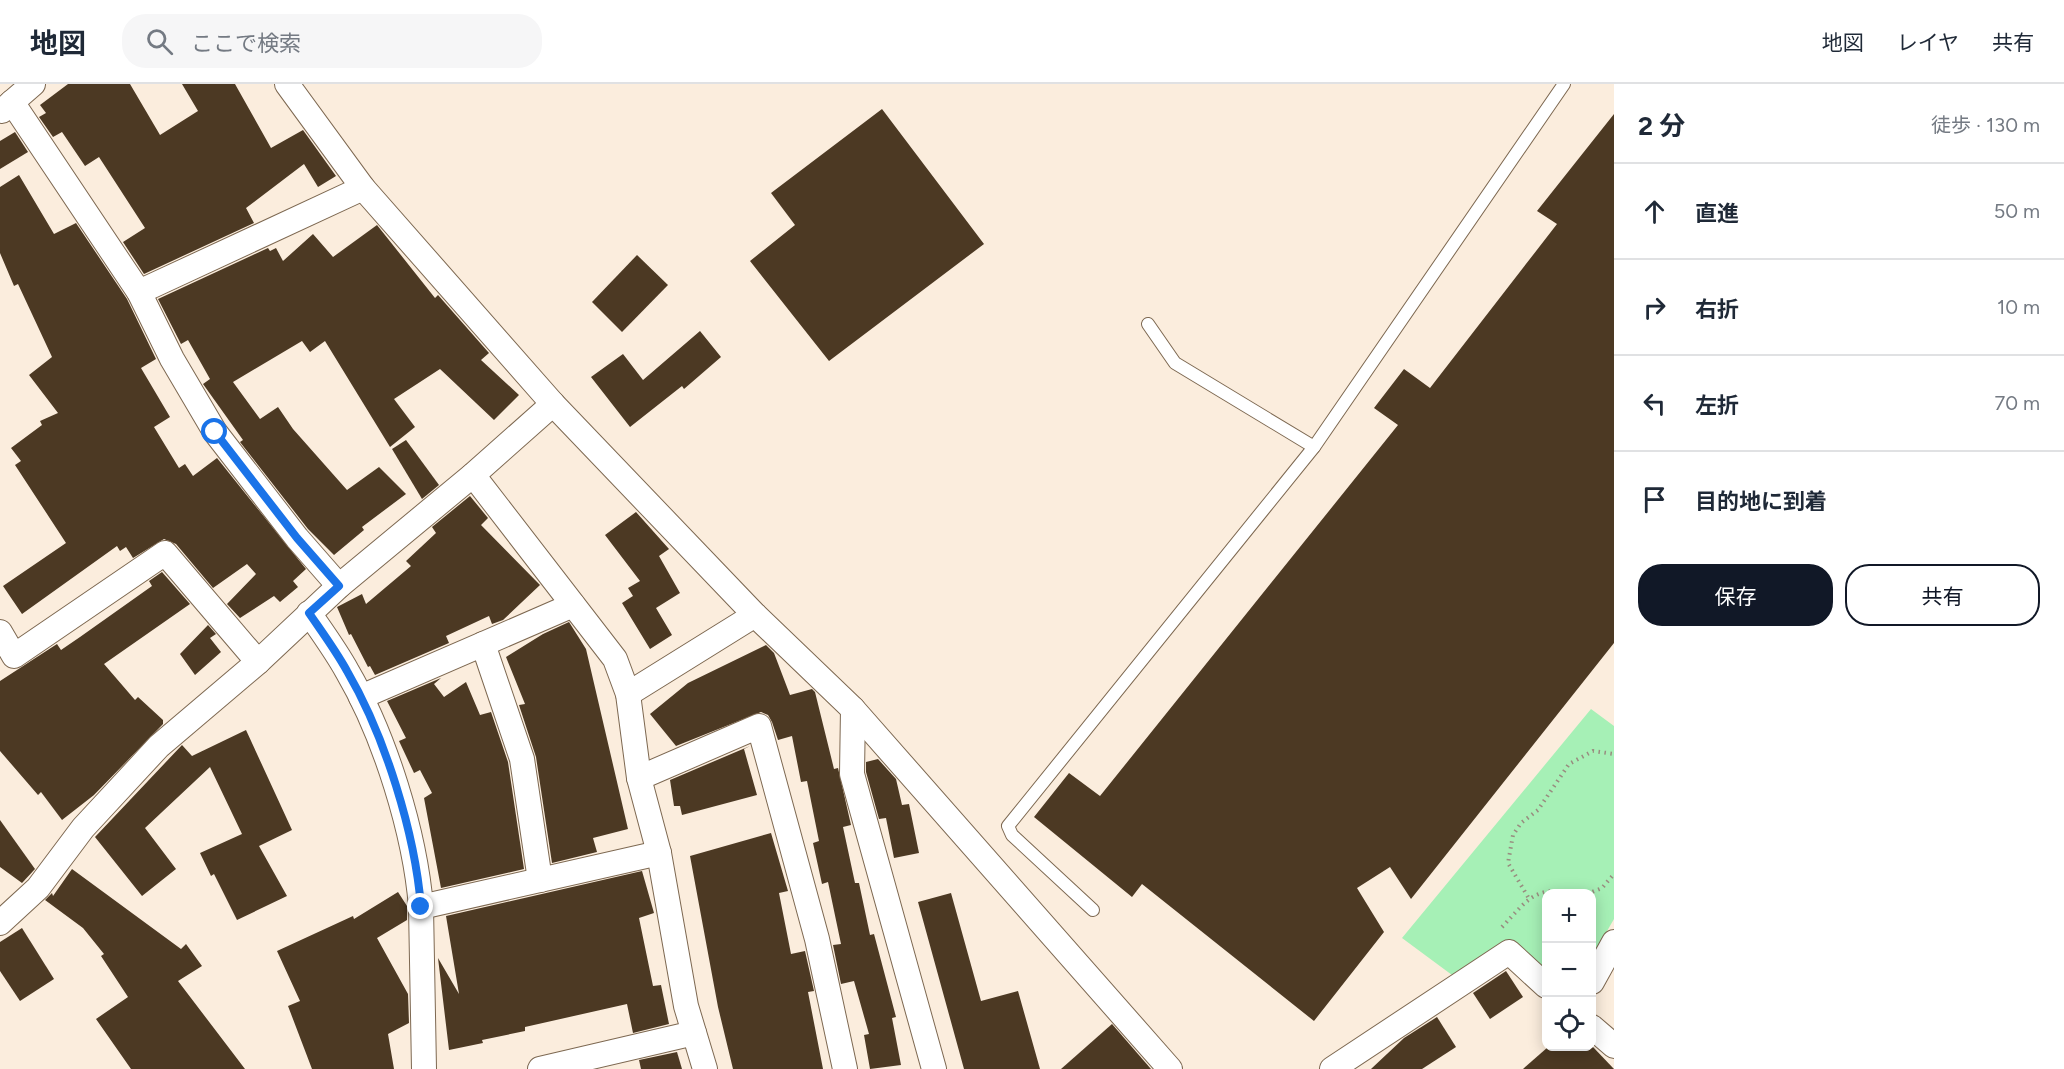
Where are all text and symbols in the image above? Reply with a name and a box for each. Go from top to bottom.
search box [122,14,542,68]
icon: search [143,25,176,58]
text: 地図 [30,26,86,60]
text: ここで検索 [191,30,301,57]
text: 地図 [1822,30,1864,55]
text: レイヤ [1897,30,1959,55]
text: 共有 [1992,30,2034,55]
text: 2 分 [1638,110,1685,142]
text: 徒歩 · 130 m [1931,113,2040,137]
icon: ahead [1638,195,1671,228]
text: 50 m [1994,199,2040,223]
text: 直進 [1695,200,1739,227]
icon: right [1638,291,1671,324]
text: 10 m [1997,295,2040,319]
text: 右折 [1695,296,1739,323]
icon: left [1638,387,1671,420]
text: 70 m [1994,391,2040,415]
text: 左折 [1695,392,1739,419]
route start [201,418,227,444]
icon: arrive [1638,483,1671,516]
text: 目的地に到着 [1695,488,1827,515]
button: 保存 [1638,564,1833,626]
button: 共有 [1845,564,2040,626]
map controls [1542,889,1596,1051]
button: + [1542,889,1596,943]
route end [407,893,433,919]
button: − [1542,943,1596,997]
button: locate [1542,997,1596,1051]

